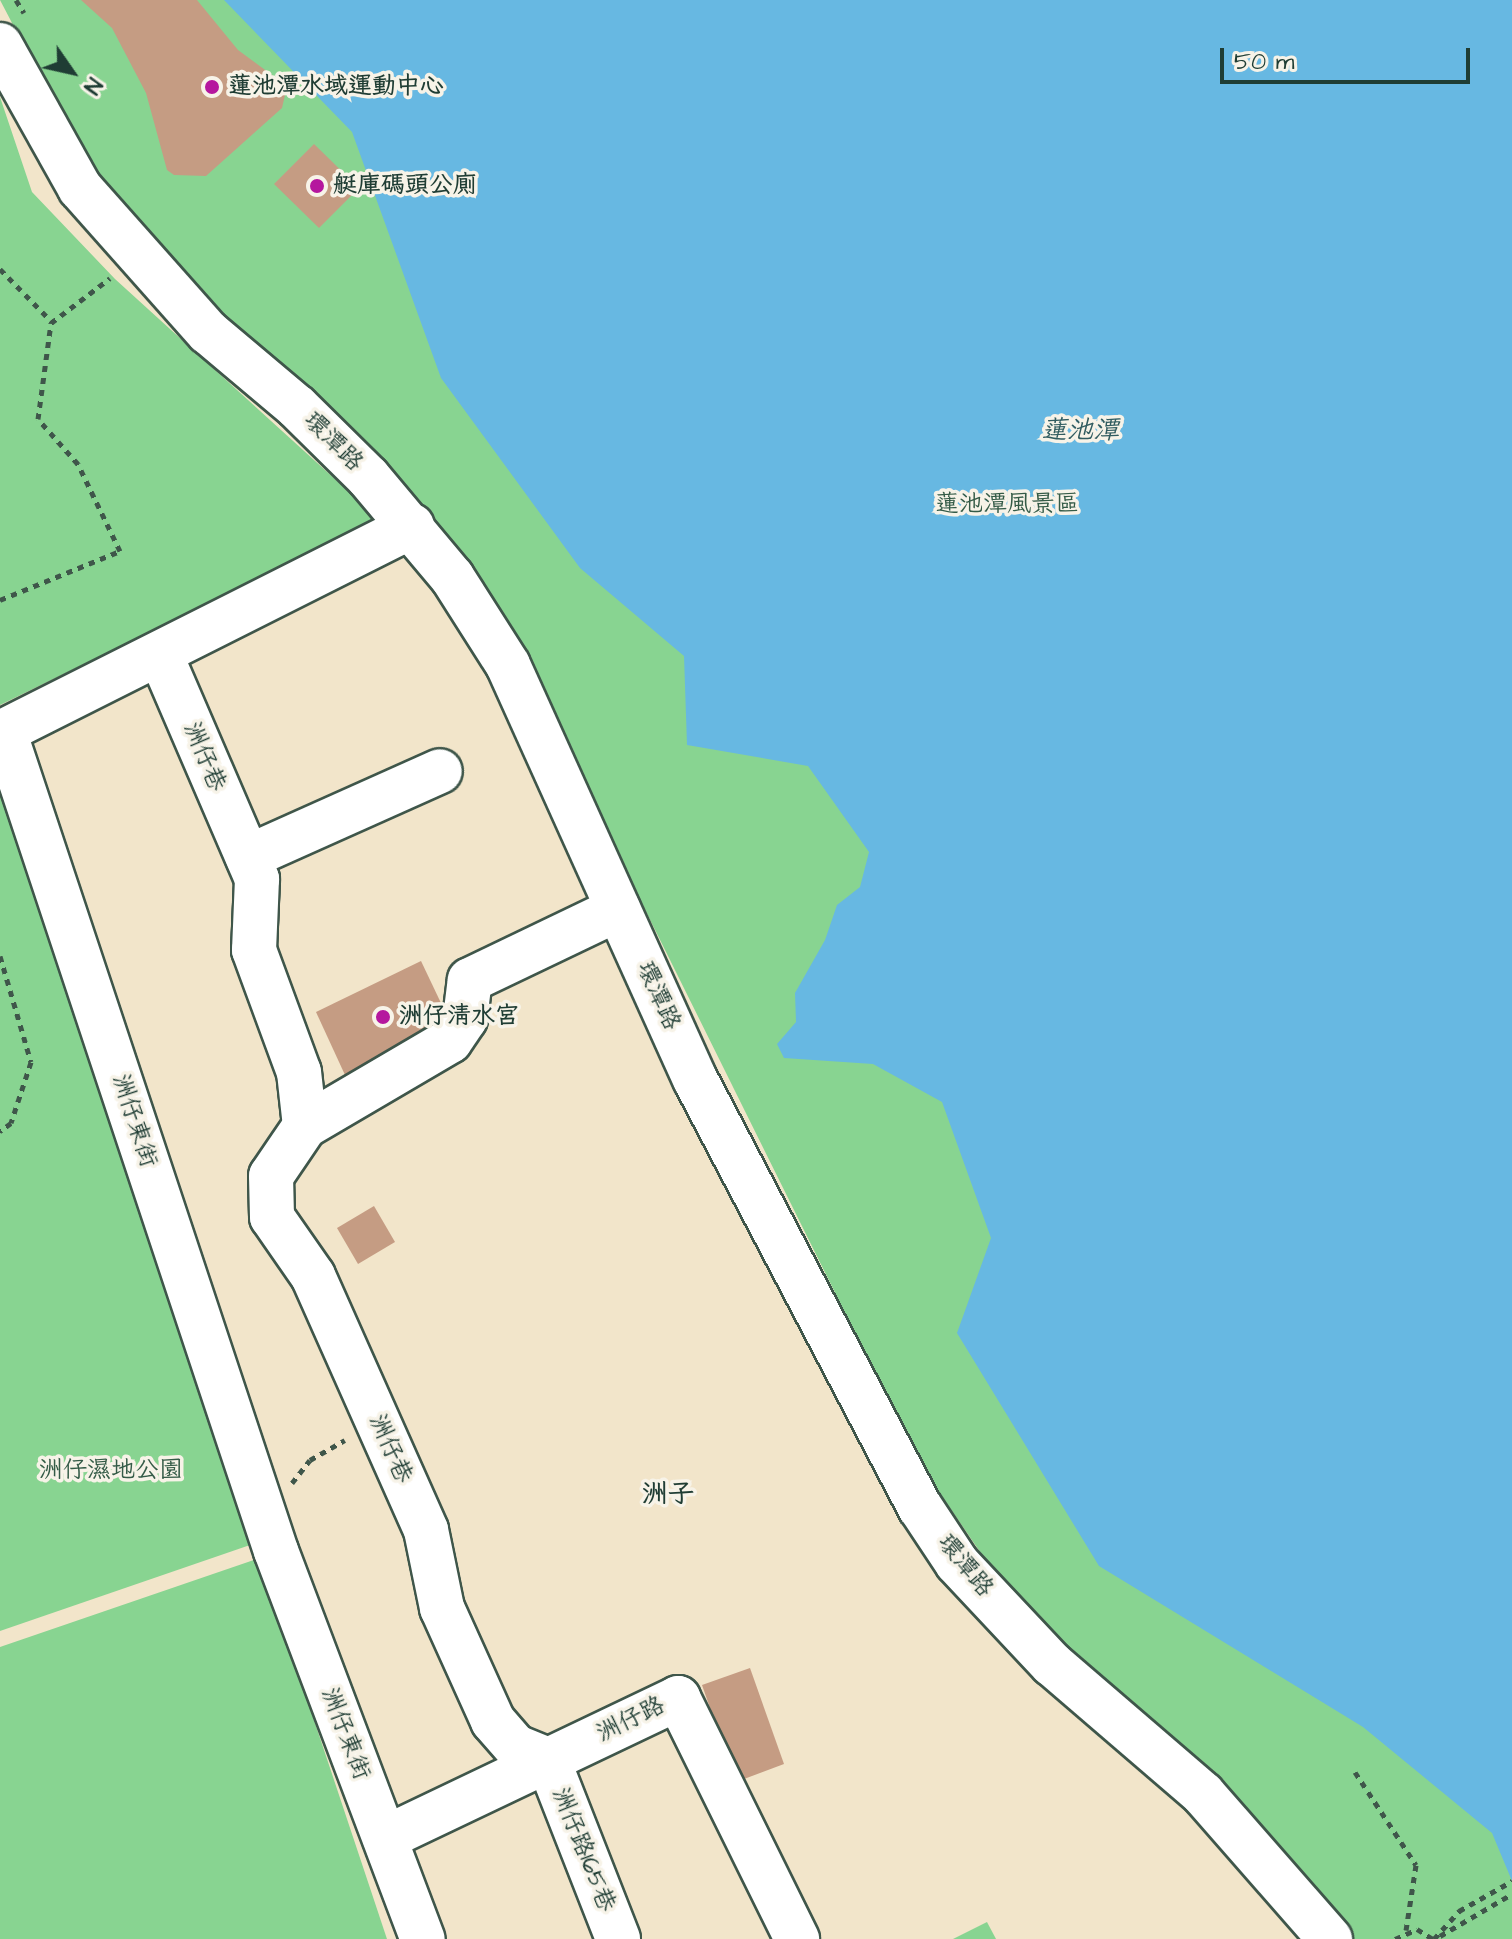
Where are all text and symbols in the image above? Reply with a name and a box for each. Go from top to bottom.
north arrow [32,32,112,112]
scale bar [1224,32,1474,82]
text: 50 m [1234,45,1294,79]
text: N [76,71,109,100]
place label: 蓮池潭水域運動中心 [228,73,444,101]
marker: 蓮池潭水域運動中心 [203,78,221,96]
place label: 艇庫碼頭公廁 [333,172,477,200]
marker: 艇庫碼頭公廁 [308,177,326,195]
street label: 環潭路 [297,406,369,478]
water label: 蓮池潭 [1041,415,1119,447]
park label: 蓮池潭風景區 [935,491,1079,519]
street label: 洲仔巷 [177,718,231,796]
street label: 環潭路 [630,957,686,1035]
place label: 洲仔清水宮 [399,1003,519,1031]
marker: 洲仔清水宮 [374,1008,392,1026]
street label: 洲仔東街 [105,1071,163,1171]
street label: 洲仔巷 [362,1410,418,1488]
park label: 洲仔濕地公園 [39,1457,183,1485]
district label: 洲子 [642,1479,694,1511]
street label: 環潭路 [931,1529,999,1603]
street label: 洲仔東街 [314,1684,376,1784]
street label: 洲仔路 [592,1691,670,1749]
street label: 洲仔路165巷 [545,1784,621,1916]

